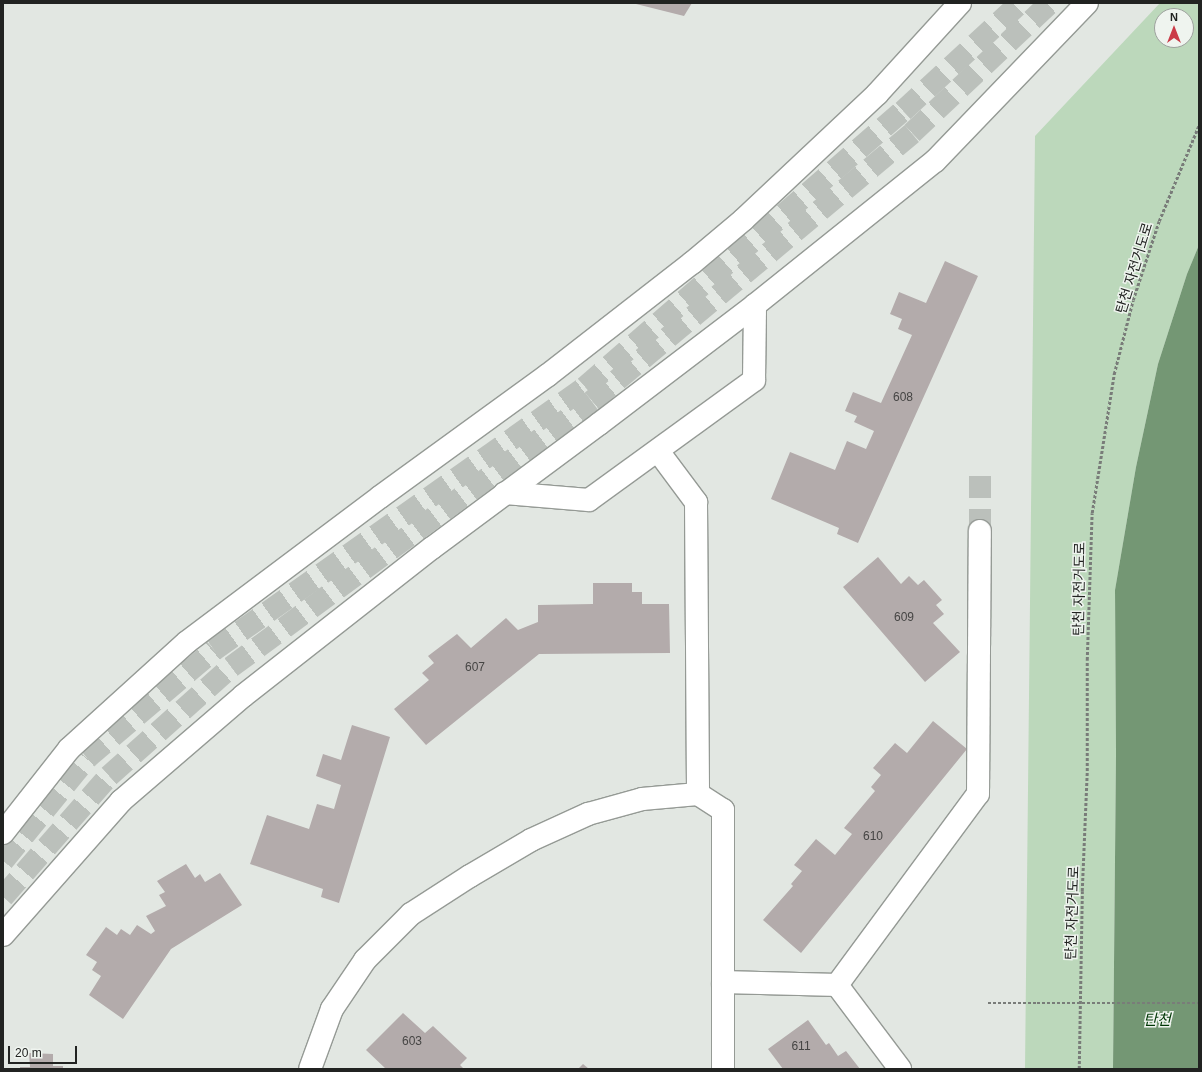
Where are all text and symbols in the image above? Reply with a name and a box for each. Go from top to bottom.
north arrow [1154,8,1194,48]
text: N [1170,11,1178,23]
street label: 탄천 자전거도로 [1112,221,1156,315]
house number: 608 [893,391,913,405]
street label: 탄천 자전거도로 [1070,542,1088,636]
house number: 609 [894,611,914,625]
house number: 607 [465,661,485,675]
house number: 610 [863,830,883,844]
street label: 탄천 자전거도로 [1062,866,1082,960]
water label: 탄천 [1143,1011,1171,1029]
house number: 603 [402,1035,422,1049]
scale bar [10,1038,79,1064]
house number: 611 [791,1040,811,1054]
text: 20 m [15,1046,42,1060]

